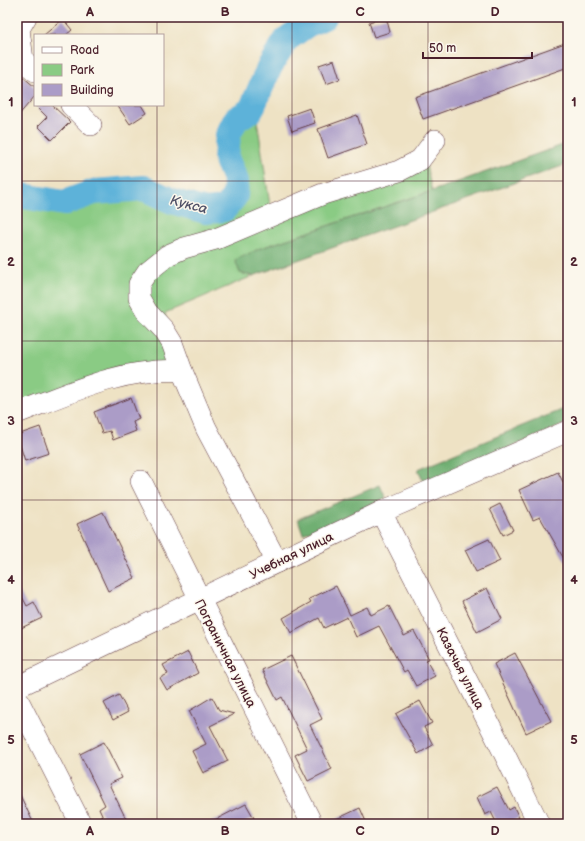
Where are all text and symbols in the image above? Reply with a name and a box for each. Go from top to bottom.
text: A [85,4,94,20]
text: B [220,4,230,20]
text: C [355,4,365,20]
text: D [490,4,500,20]
legend [34,34,164,106]
scale bar [423,34,532,60]
text: 50 m [429,41,456,56]
text: Road [70,43,99,58]
text: Park [70,63,94,78]
text: Building [70,83,114,98]
text: 1 [8,94,14,110]
text: 1 [571,94,577,110]
water label: Кукса [168,191,209,218]
text: 2 [7,254,15,270]
text: 2 [570,254,578,270]
text: 3 [7,413,15,429]
text: 3 [570,413,578,429]
street label: Учебная улица [247,529,336,583]
text: 4 [7,572,15,588]
text: 4 [570,572,578,588]
street label: Пограничная улица [191,596,260,711]
street label: Казачья улица [433,625,488,712]
text: 5 [7,732,15,748]
text: 5 [570,732,578,748]
text: A [85,823,94,839]
text: B [220,823,230,839]
text: C [355,823,365,839]
text: D [490,823,500,839]

